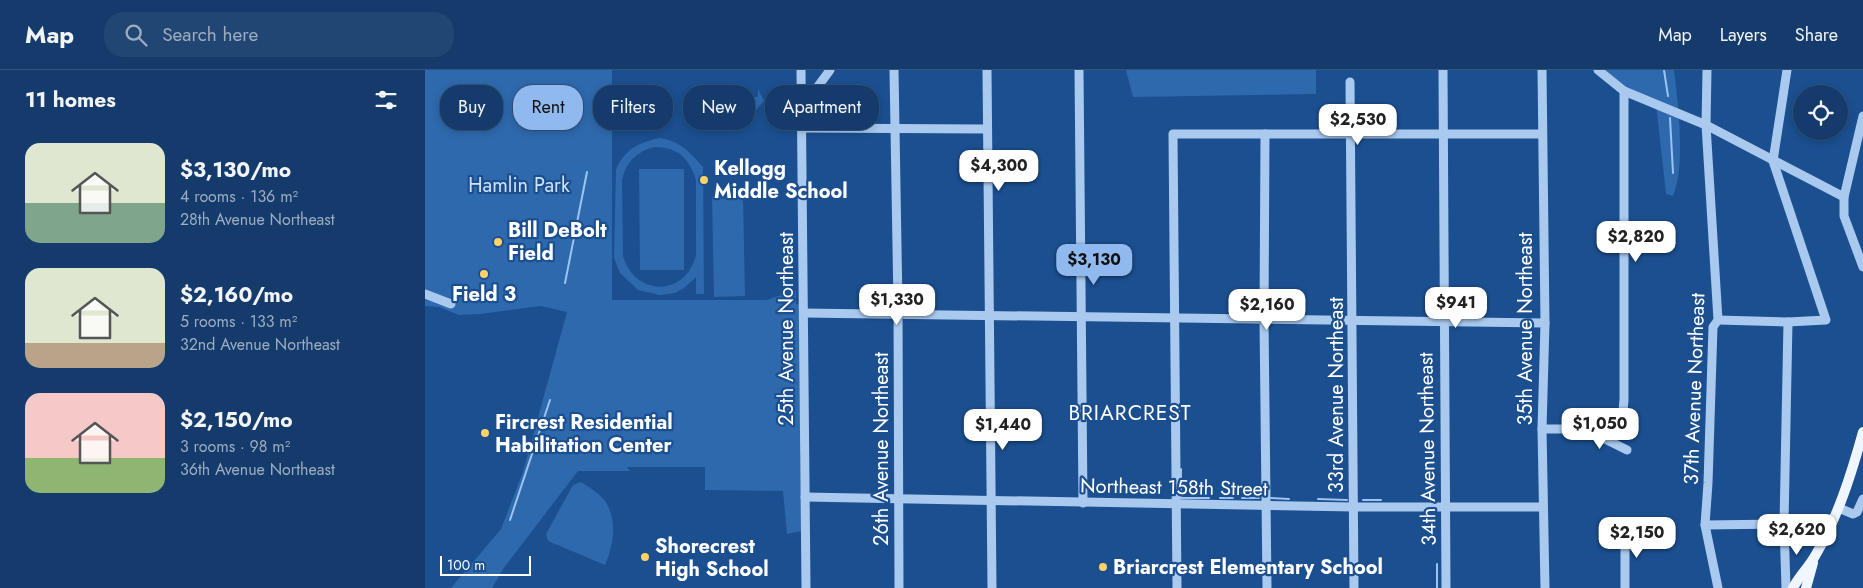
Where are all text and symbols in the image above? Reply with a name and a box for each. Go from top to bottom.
search box [104,12,454,57]
text: Map [25,17,74,52]
icon: search [122,21,150,49]
text: Search here [162,21,258,48]
text: Map [1658,22,1692,48]
text: Layers [1720,22,1767,48]
text: Share [1795,22,1838,48]
text: 11 homes [25,85,116,115]
chip: Buy [440,85,503,130]
chip: Rent [513,85,583,130]
chip: Filters [593,85,673,130]
chip: New [683,85,755,130]
chip: Apartment [765,85,879,130]
map controls [1793,85,1848,140]
button: locate [1793,85,1848,140]
icon: filters [372,86,400,114]
pin: $2,530 [1317,104,1399,146]
text: $2,530 [1330,108,1386,131]
pin: $4,300 [958,150,1040,192]
place label: Kellogg Middle School [714,154,848,206]
text: $4,300 [970,154,1028,177]
text: $3,130/mo [180,155,291,185]
icon: home [65,163,125,223]
park label: Hamlin Park [468,171,570,200]
marker: Kellogg Middle School [698,174,710,186]
text: 4 rooms · 136 m² [180,185,298,208]
text: 28th Avenue Northeast [180,208,335,231]
place label: Bill DeBolt Field [508,216,607,268]
pin: $2,820 [1595,220,1677,263]
text: $2,820 [1608,225,1664,248]
street label: 25th Avenue Northeast [772,232,801,426]
street label: 35th Avenue Northeast [1511,232,1540,426]
marker: Bill DeBolt Field [492,236,504,248]
pin: $3,130 [1053,244,1135,286]
text: $3,130 [1067,248,1121,271]
marker: Field 3 [478,268,490,280]
text: $2,160/mo [180,280,293,310]
place label: Field 3 [452,280,516,309]
pin: $1,330 [856,284,938,326]
pin: $941 [1426,286,1486,329]
icon: home [65,288,125,348]
text: $1,330 [870,288,924,311]
pin: $2,160 [1226,288,1308,331]
text: $941 [1436,291,1476,314]
street label: 37th Avenue Northeast [1677,292,1712,486]
text: $2,160 [1239,293,1295,316]
street label: 33rd Avenue Northeast [1322,297,1351,493]
text: 5 rooms · 133 m² [180,310,297,333]
text: 32nd Avenue Northeast [180,333,340,356]
street label: 26th Avenue Northeast [867,352,896,546]
street label: 34th Avenue Northeast [1411,352,1444,546]
district label: BRIARCREST [1068,398,1192,428]
text: $2,150/mo [180,405,293,435]
place label: Fircrest Residential Habilitation Center [495,408,673,460]
pin: $1,440 [962,408,1044,451]
pin: $1,050 [1559,408,1641,450]
text: $1,050 [1573,412,1627,435]
icon: home [65,413,125,473]
text: $1,440 [975,413,1031,436]
marker: Fircrest Residential Habilitation Center [479,427,491,439]
text: 3 rooms · 98 m² [180,435,290,458]
text: 36th Avenue Northeast [180,458,335,481]
street label: Northeast 158th Street [1080,471,1268,504]
pin: $2,620 [1756,514,1838,556]
pin: $2,150 [1596,516,1678,559]
text: $2,620 [1768,518,1826,541]
text: $2,150 [1610,521,1664,544]
place label: Shorecrest High School [655,532,769,584]
marker: Shorecrest High School [639,551,651,563]
scale bar [440,553,531,576]
place label: Briarcrest Elementary School [1113,553,1383,582]
text: 100 m [447,555,485,575]
marker: Briarcrest Elementary School [1097,561,1109,573]

